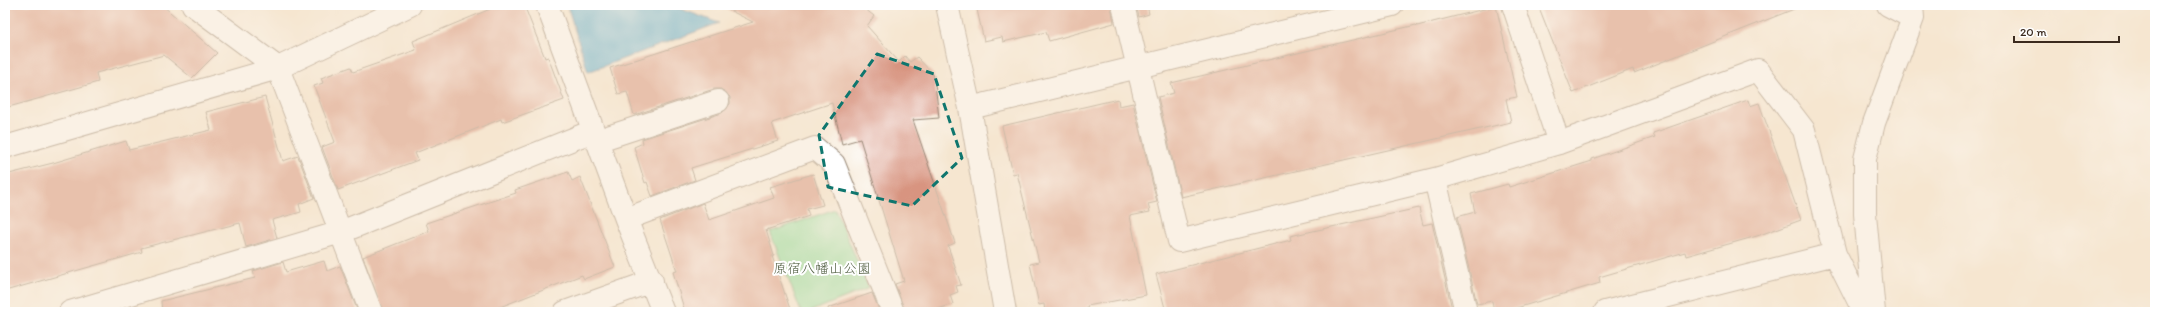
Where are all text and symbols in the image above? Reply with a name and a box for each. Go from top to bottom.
scale bar [2014,18,2119,44]
text: 20 m [2020,25,2047,39]
park label: 原宿八幡山公園 [773,260,871,277]

